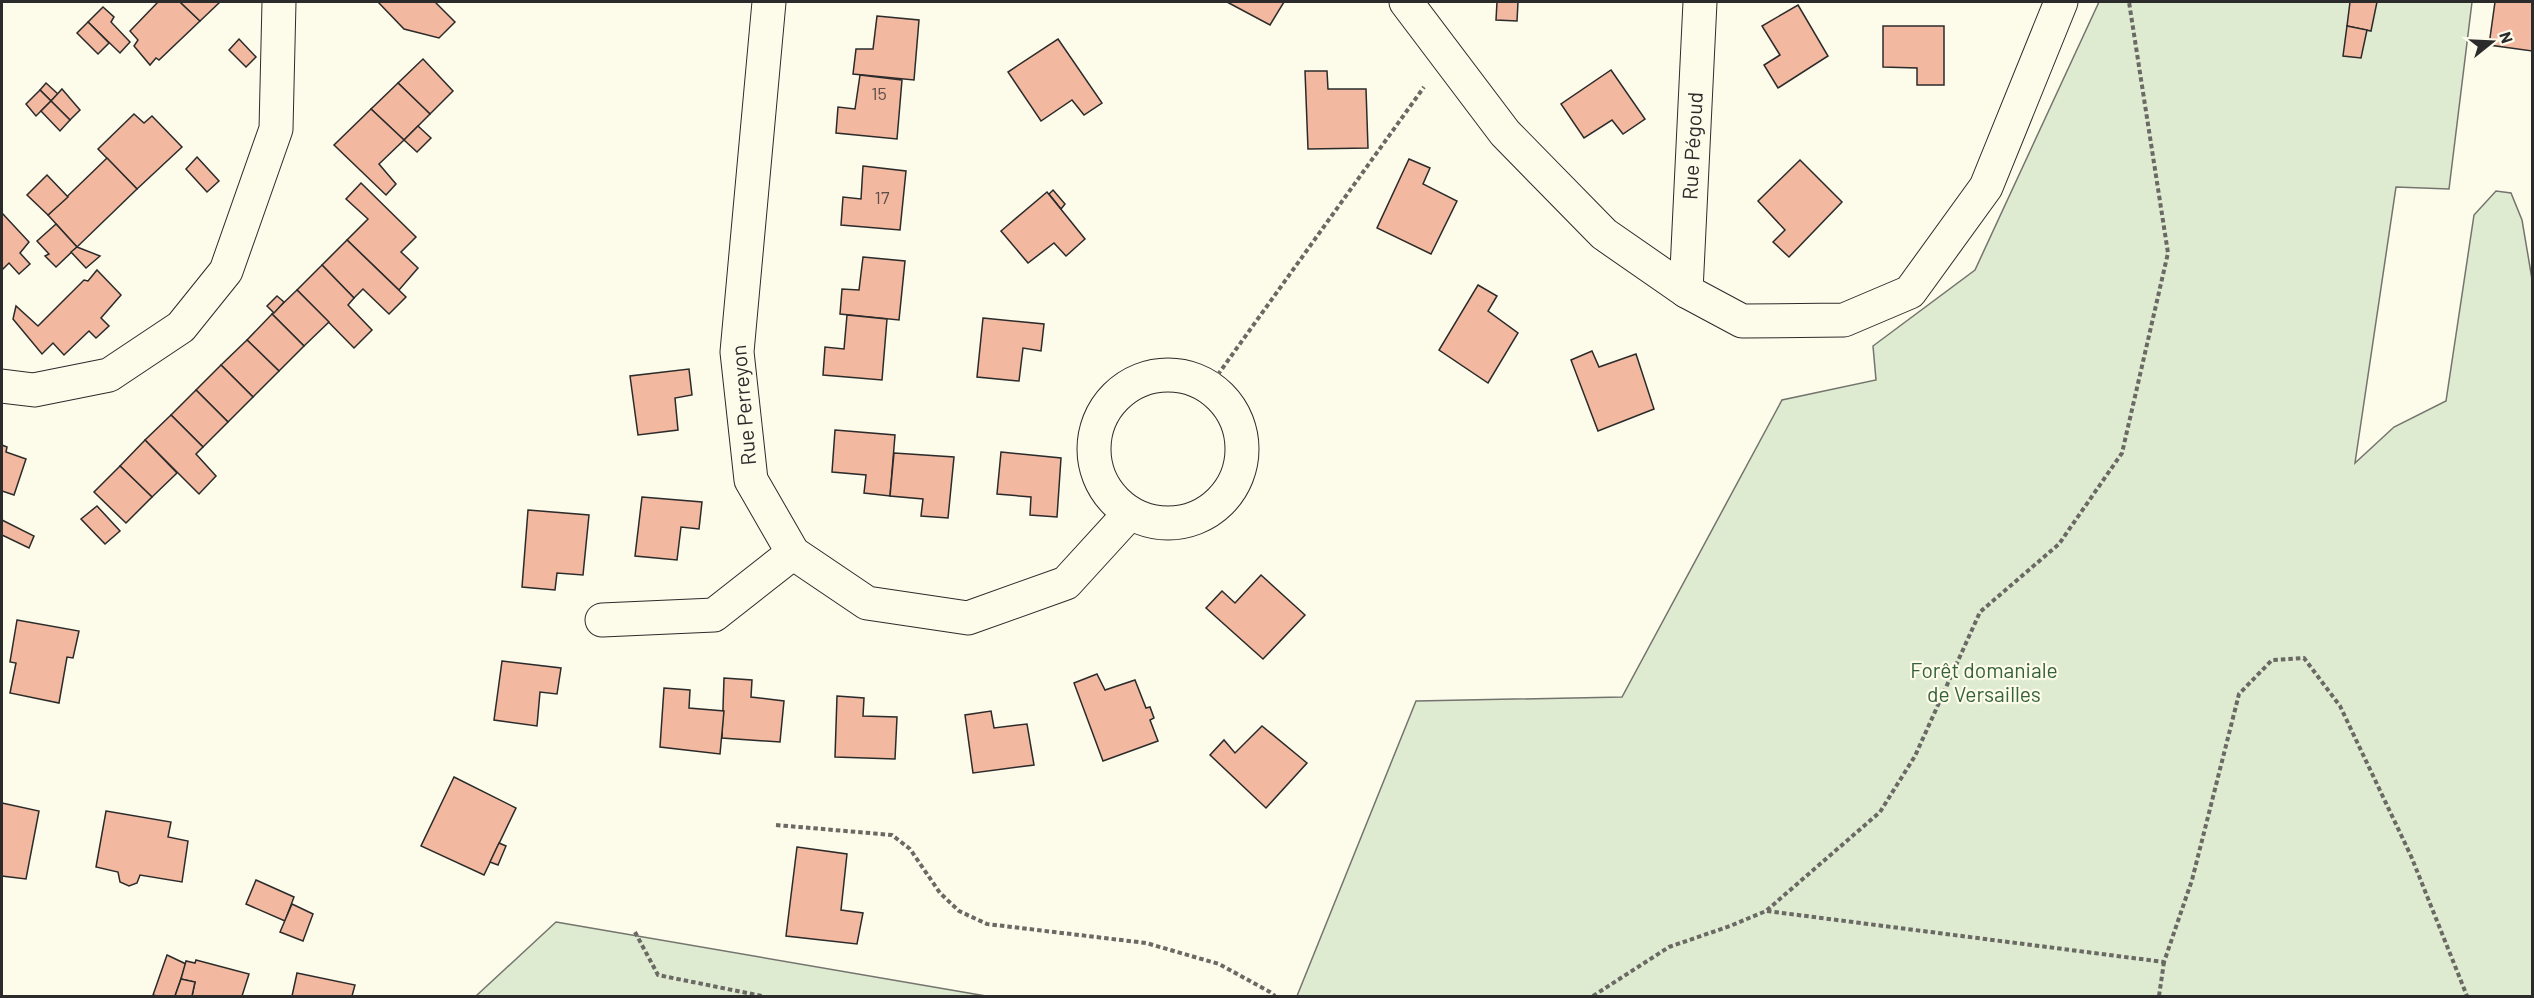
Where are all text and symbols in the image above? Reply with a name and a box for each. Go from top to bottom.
north arrow [2462,12,2522,72]
text: N [2496,29,2517,45]
house number: 15 [871,82,887,104]
street label: Rue Pégoud [1676,91,1707,201]
house number: 17 [875,186,890,208]
street label: Rue Perreyon [725,344,760,466]
park label: Forêt domaniale de Versailles [1910,657,2058,706]

